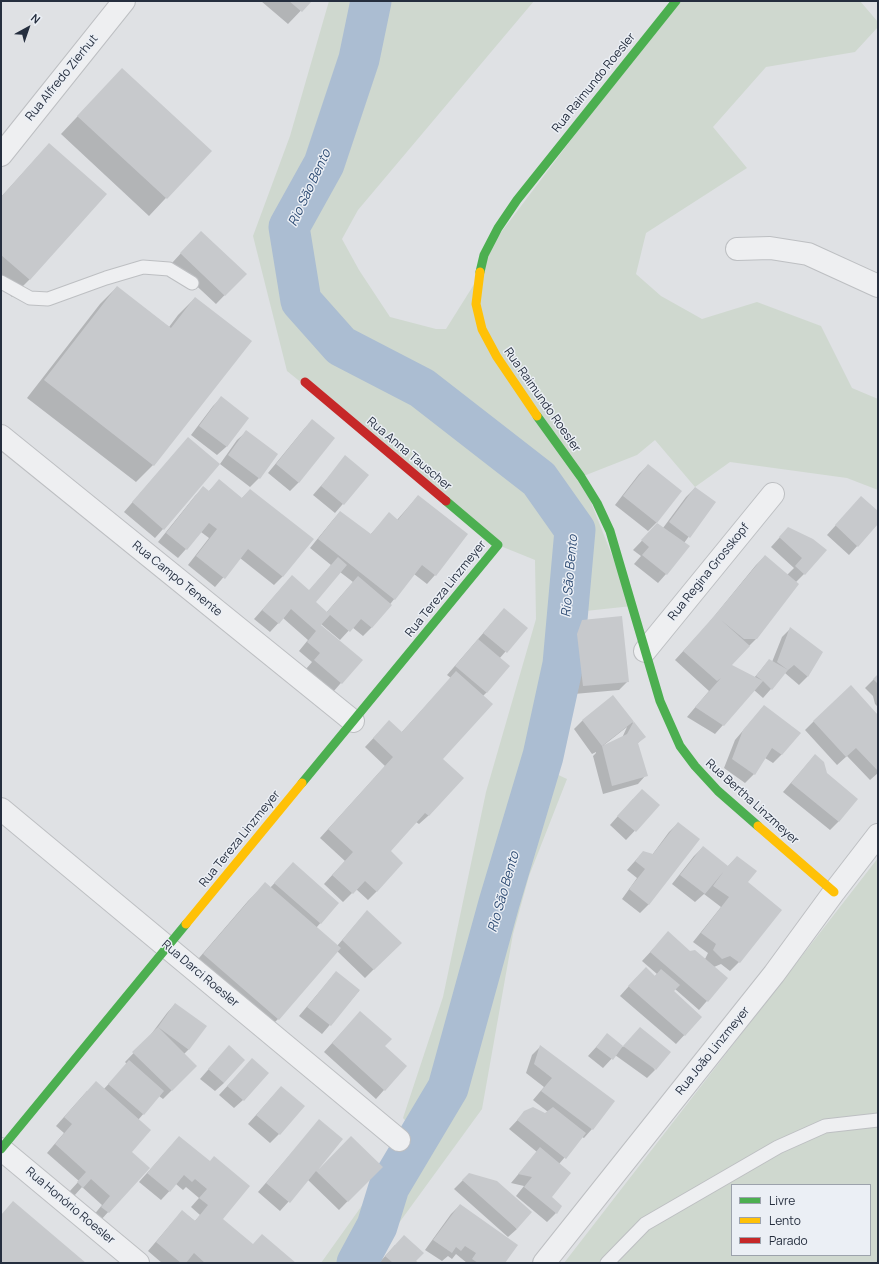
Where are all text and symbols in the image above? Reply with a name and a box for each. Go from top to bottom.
north arrow [8,8,48,48]
text: N [28,10,44,27]
street label: Rua Raimundo Roesler [549,30,639,136]
street label: Rua Alfredo Zierhut [23,32,101,124]
water label: Rio São Bento [285,147,335,229]
street label: Rua Raimundo Roesler [501,345,583,455]
street label: Rua Anna Tauscher [364,414,454,494]
street label: Rua Regina Grosskopf [665,520,753,624]
water label: Rio São Bento [559,534,581,618]
street label: Rua Campo Tenente [129,538,225,620]
street label: Rua Tereza Linzmeyer [403,538,489,640]
street label: Rua Bertha Linzmeyer [702,756,802,848]
street label: Rua Tereza Linzmeyer [197,788,283,890]
water label: Rio São Bento [485,850,523,934]
street label: Rua Darci Roesler [158,937,242,1011]
street label: Rua João Linzmeyer [673,1004,753,1098]
street label: Rua Honório Roesler [22,1164,118,1248]
legend [731,1184,871,1256]
text: Livre [769,1192,795,1209]
text: Lento [769,1212,801,1229]
text: Parado [769,1232,808,1249]

